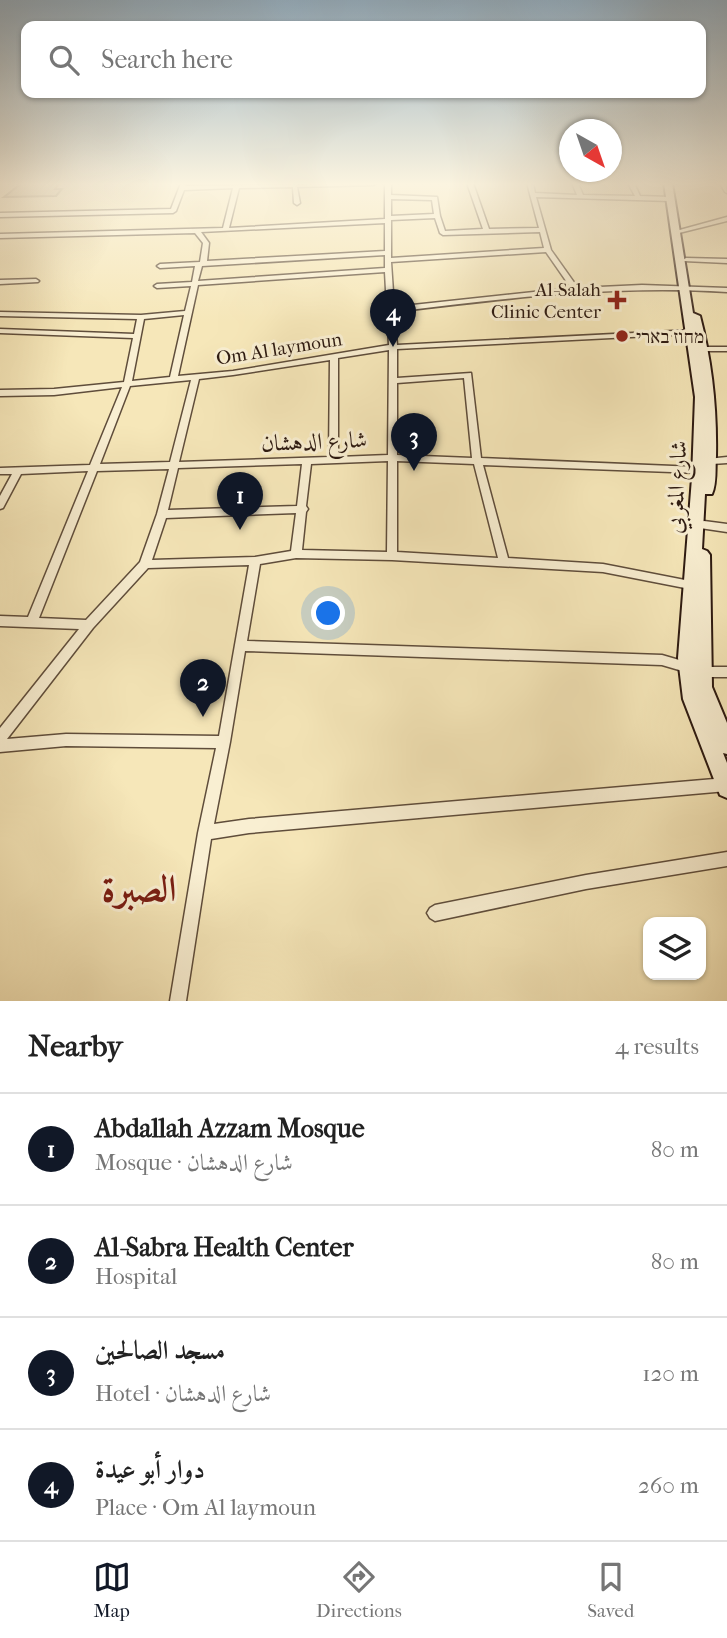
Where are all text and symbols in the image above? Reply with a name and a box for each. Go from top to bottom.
search box [21,21,706,98]
icon: search [45,41,83,79]
text: Search here [101,44,233,75]
north arrow [559,119,622,182]
place label: Al-Salah Clinic Center [491,279,602,323]
pin: 4 [370,289,416,347]
marker: Al-Salah Clinic Center [607,290,627,310]
place label: מחוז בארי [636,326,704,348]
street label: Om Al laymoun [215,328,344,370]
marker: מחוז בארי [614,328,630,344]
pin: 3 [391,413,437,471]
street label: شارع الدهشان [260,426,368,463]
street label: شارع المغربي [661,440,698,535]
pin: 1 [217,472,263,530]
your location [311,596,345,630]
pin: 2 [180,659,226,717]
district label: الصبرة [101,867,177,911]
map controls [643,917,706,980]
button: layers [643,917,706,980]
text: Nearby [28,1029,123,1064]
text: 4 results [615,1033,699,1060]
text: Abdallah Azzam Mosque [95,1113,365,1144]
text: 1 [47,1136,55,1163]
text: 80 m [651,1136,699,1163]
text: Mosque · شارع الدهشان [95,1149,293,1176]
text: Al-Sabra Health Center [95,1232,353,1263]
text: 2 [45,1248,57,1275]
text: 80 m [651,1248,699,1275]
text: Hospital [95,1263,177,1290]
text: مسجد الصالحين [95,1335,225,1366]
text: 3 [46,1360,56,1387]
text: 120 m [642,1360,699,1387]
text: Hotel · شارع الدهشان [95,1380,271,1407]
text: دوار أبو عيدة [95,1454,205,1485]
text: 4 [44,1472,58,1499]
text: 260 m [638,1472,699,1499]
text: Place · Om Al laymoun [95,1494,316,1521]
tab: Map [93,1558,131,1622]
tab: Directions [316,1558,402,1622]
tab: Saved [587,1558,634,1622]

